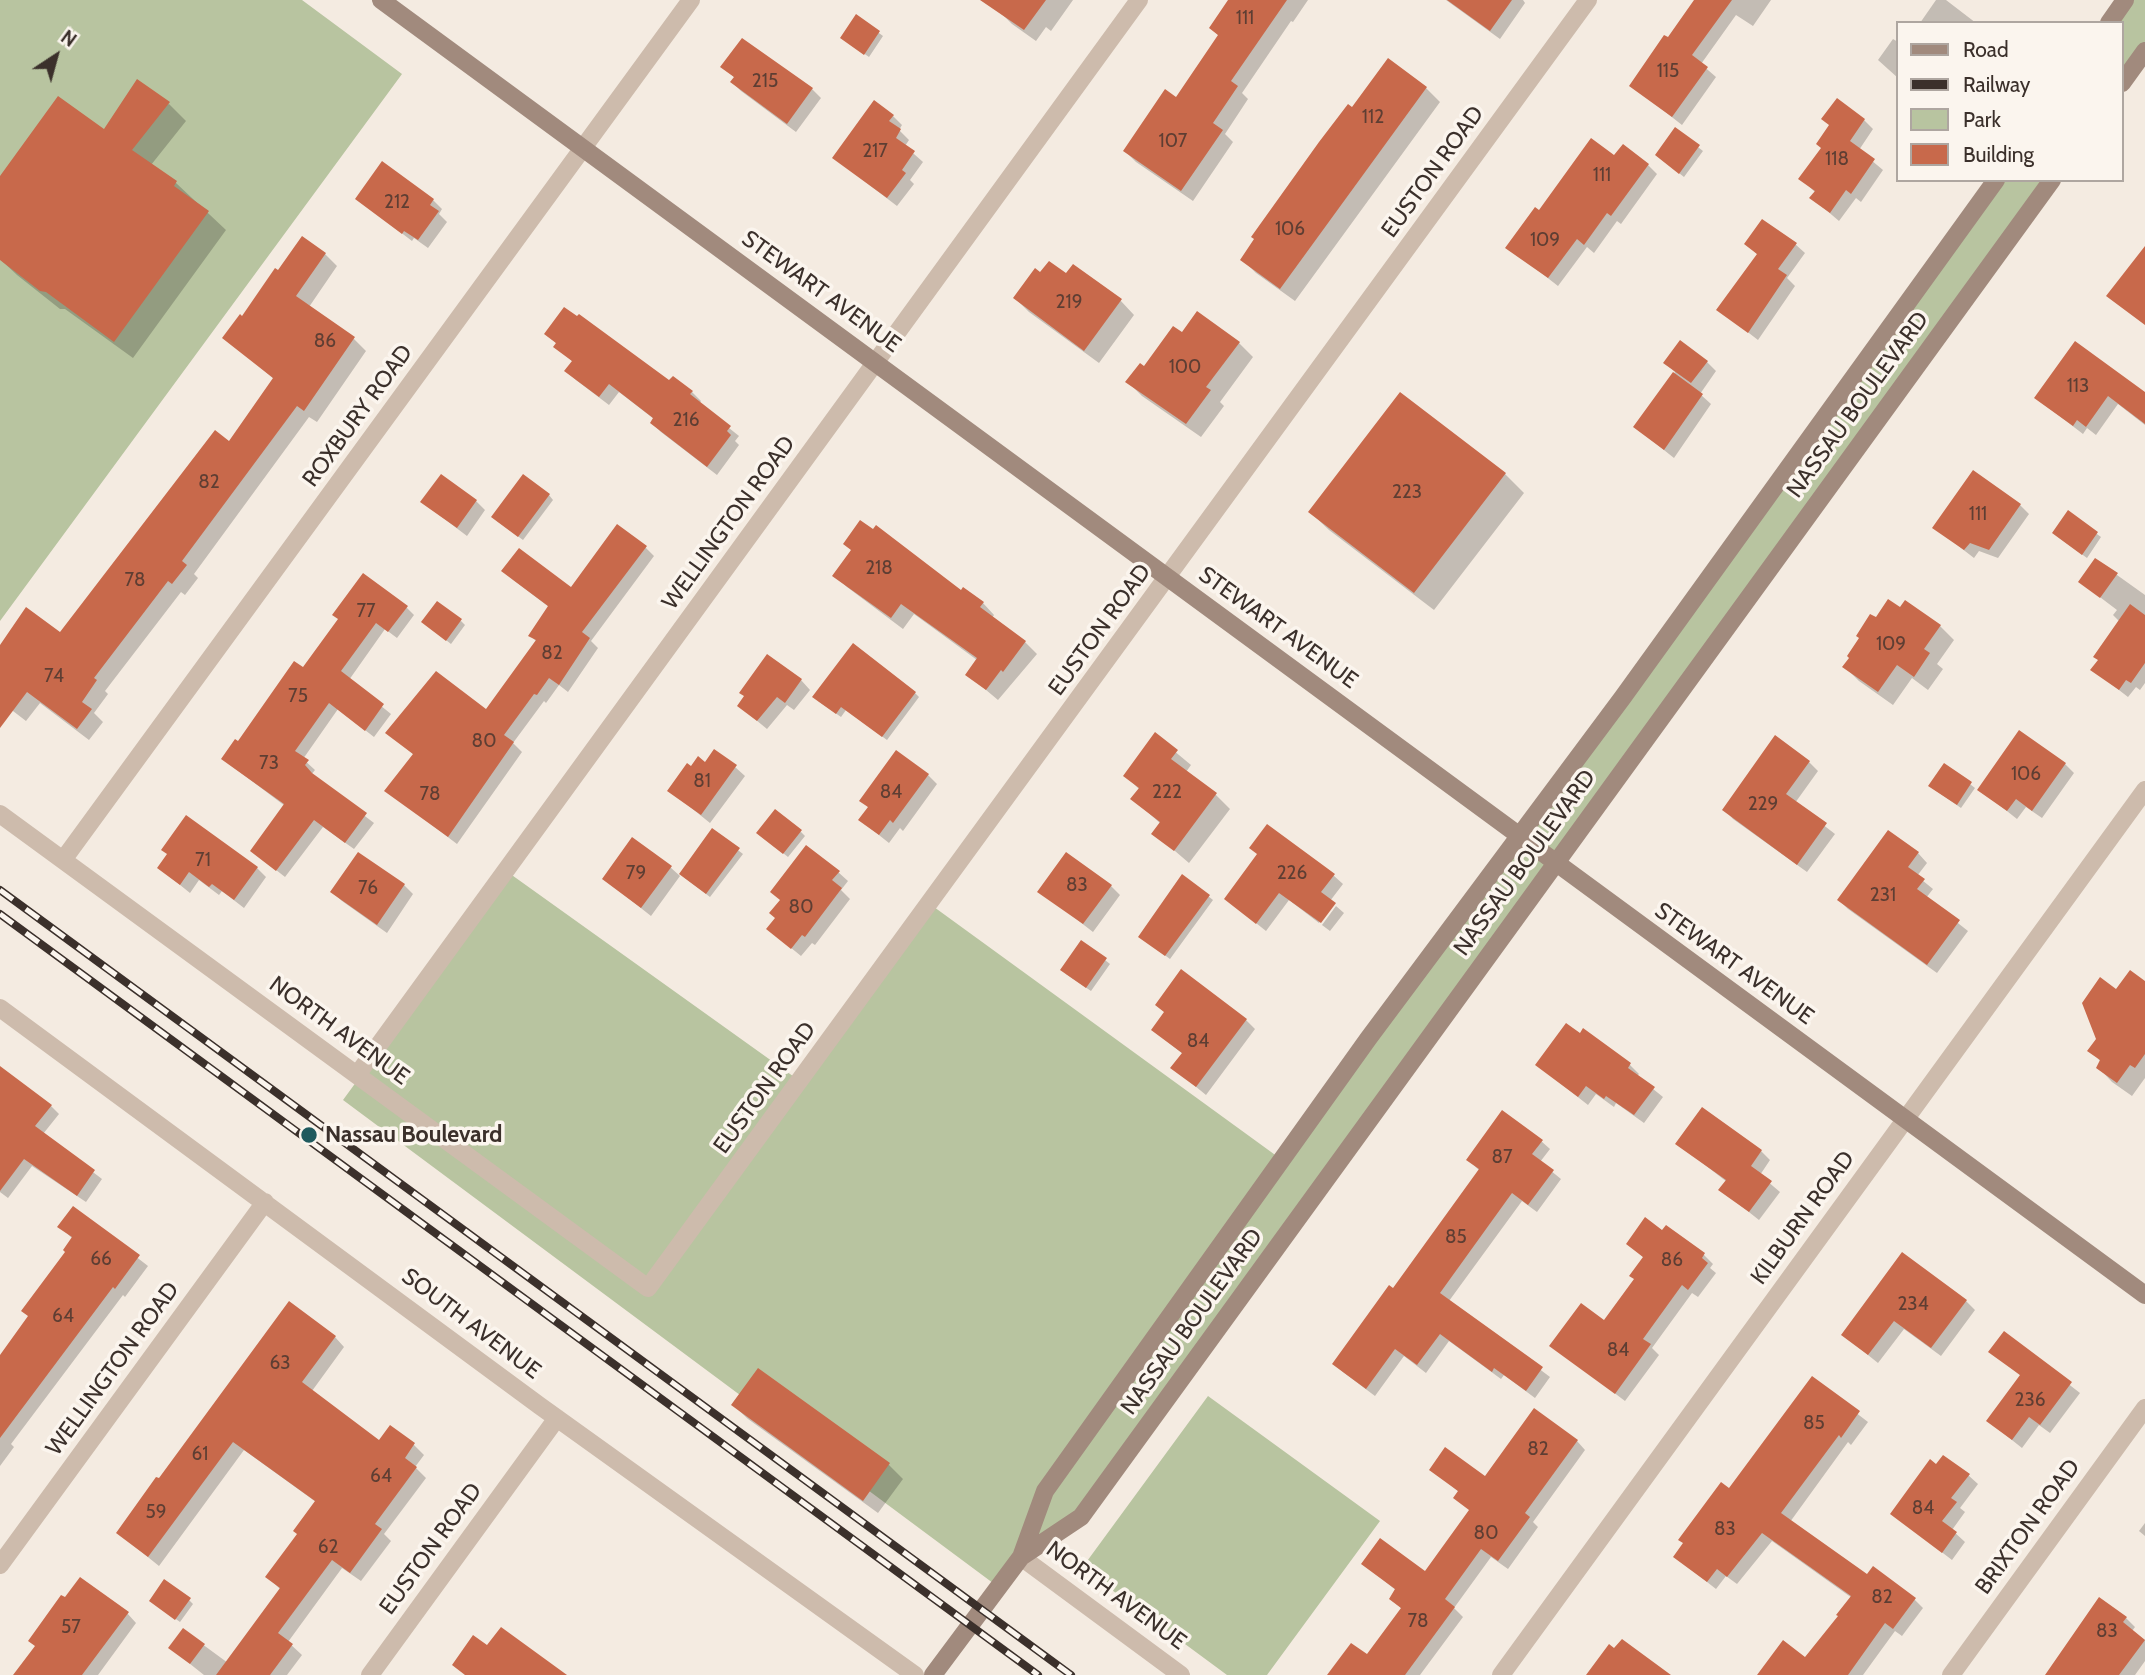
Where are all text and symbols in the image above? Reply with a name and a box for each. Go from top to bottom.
house number: 111 [1236,7,1254,29]
north arrow [21,21,91,91]
legend [1896,21,2124,182]
text: N [56,25,81,52]
text: Road [1963,37,2009,62]
house number: 115 [1657,60,1679,82]
house number: 215 [752,70,778,92]
text: Railway [1963,72,2030,97]
street label: EUSTON ROAD [1376,101,1490,243]
house number: 112 [1362,106,1384,128]
text: Park [1963,107,2001,132]
house number: 107 [1159,130,1187,152]
house number: 217 [862,140,888,162]
text: Building [1963,142,2034,167]
house number: 118 [1825,148,1849,170]
house number: 111 [1593,164,1611,186]
house number: 212 [384,191,410,213]
house number: 106 [1275,218,1305,240]
street label: STEWART AVENUE [736,225,906,359]
house number: 109 [1530,229,1560,251]
house number: 219 [1056,291,1082,313]
street label: NASSAU BOULEVARD [1781,307,1935,503]
house number: 86 [314,330,336,352]
street label: ROXBURY ROAD [297,340,419,492]
house number: 100 [1169,356,1201,378]
house number: 113 [2067,375,2089,397]
house number: 216 [673,409,699,431]
street label: WELLINGTON ROAD [657,431,801,615]
house number: 82 [198,471,220,493]
house number: 223 [1392,481,1422,503]
house number: 111 [1969,503,1987,525]
house number: 218 [865,557,893,579]
street label: EUSTON ROAD [1043,559,1157,701]
street label: STEWART AVENUE [1193,561,1363,695]
house number: 78 [124,569,146,591]
house number: 77 [356,600,376,622]
house number: 109 [1876,633,1906,655]
house number: 82 [541,642,563,664]
house number: 74 [44,665,64,687]
house number: 75 [288,685,308,707]
house number: 80 [472,730,496,752]
house number: 73 [259,752,279,774]
house number: 106 [2011,763,2041,785]
street label: NASSAU BOULEVARD [1448,765,1602,961]
house number: 81 [693,770,711,792]
house number: 84 [880,781,902,803]
house number: 222 [1152,781,1182,803]
house number: 78 [419,783,441,805]
house number: 229 [1748,793,1778,815]
house number: 71 [195,849,211,871]
house number: 79 [626,862,646,884]
house number: 226 [1277,862,1307,884]
house number: 83 [1066,874,1088,896]
house number: 76 [358,877,378,899]
house number: 231 [1870,884,1896,906]
house number: 80 [789,896,813,918]
street label: STEWART AVENUE [1649,897,1819,1031]
street label: NORTH AVENUE [264,971,414,1091]
street label: EUSTON ROAD [708,1017,822,1159]
house number: 84 [1187,1030,1209,1052]
place label: Nassau Boulevard [325,1121,502,1149]
marker: Nassau Boulevard [299,1125,319,1145]
house number: 87 [1491,1146,1513,1168]
street label: KILBURN ROAD [1745,1146,1861,1290]
street label: NASSAU BOULEVARD [1115,1224,1269,1420]
house number: 85 [1445,1226,1467,1248]
house number: 66 [90,1248,112,1270]
house number: 86 [1661,1249,1683,1271]
street label: SOUTH AVENUE [396,1263,546,1385]
street label: WELLINGTON ROAD [41,1277,185,1461]
house number: 234 [1897,1293,1929,1315]
house number: 64 [52,1305,74,1327]
house number: 84 [1607,1339,1629,1361]
house number: 63 [269,1352,291,1374]
house number: 236 [2014,1389,2046,1411]
house number: 85 [1803,1412,1825,1434]
house number: 82 [1527,1438,1549,1460]
house number: 61 [192,1443,208,1465]
street label: BRIXTON ROAD [1970,1454,2086,1600]
house number: 64 [370,1465,392,1487]
street label: EUSTON ROAD [374,1478,488,1620]
house number: 84 [1912,1497,1934,1519]
house number: 59 [145,1501,167,1523]
house number: 83 [1714,1518,1736,1540]
house number: 80 [1474,1522,1498,1544]
house number: 62 [318,1536,338,1558]
street label: NORTH AVENUE [1041,1536,1191,1656]
house number: 82 [1871,1586,1893,1608]
house number: 78 [1407,1610,1429,1632]
house number: 57 [61,1616,81,1638]
house number: 83 [2096,1620,2118,1642]

